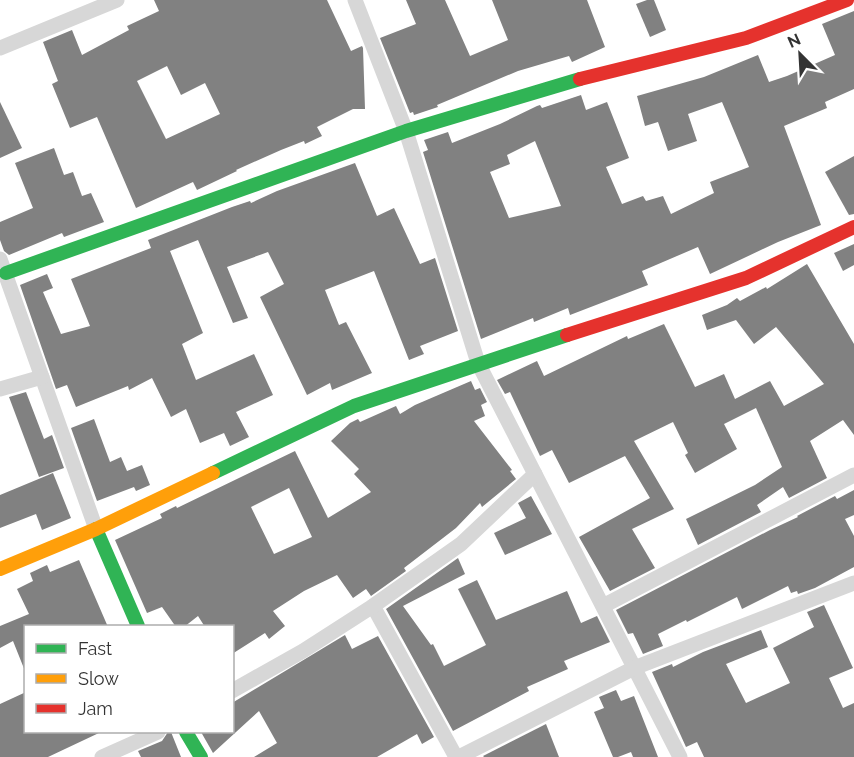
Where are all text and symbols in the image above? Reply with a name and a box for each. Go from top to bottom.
north arrow [770,24,830,84]
text: N [785,30,804,52]
legend [24,625,234,733]
text: Fast [78,638,112,659]
text: Slow [78,668,119,689]
text: Jam [78,698,113,719]

